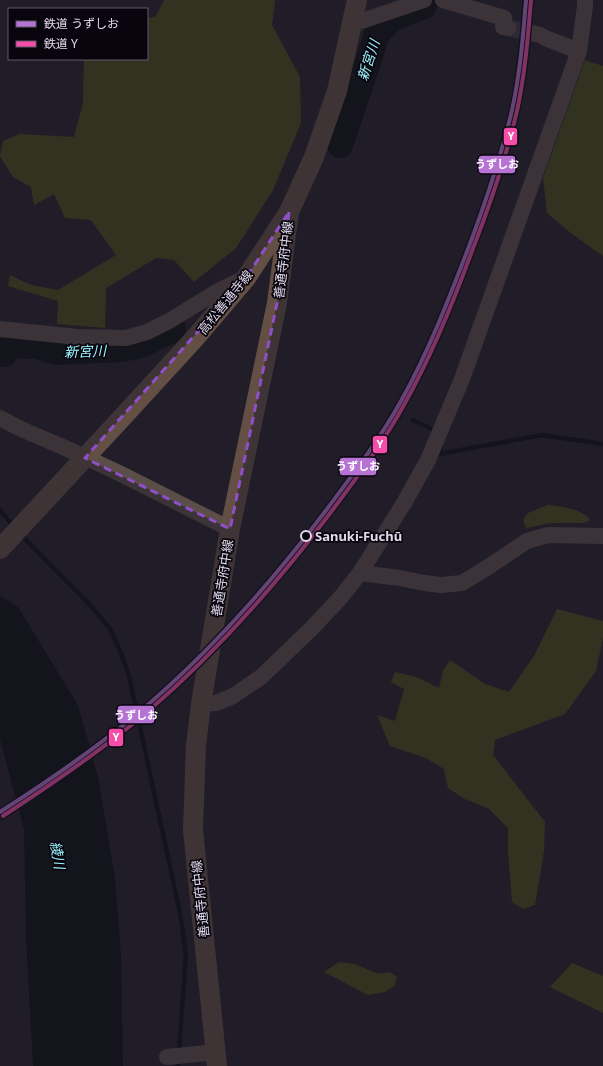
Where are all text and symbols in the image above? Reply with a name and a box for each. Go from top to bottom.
legend [8,8,148,60]
text: 鉄道 うずしお [44,15,119,32]
text: 鉄道 Y [44,35,78,52]
water label: 新宮川 [352,35,384,83]
line badge: Y [503,127,518,146]
text: Y [508,128,515,143]
line badge: うずしお [478,155,516,174]
text: うずしお [475,156,519,171]
street label: 善通寺府中線 [269,220,297,300]
street label: 高松善通寺線 [193,266,257,338]
water label: 新宮川 [64,341,108,361]
line badge: Y [372,435,388,454]
text: Y [377,436,384,451]
line badge: うずしお [339,457,377,476]
text: うずしお [336,458,380,473]
place label: Sanuki-Fuchū [315,527,402,545]
marker: Sanuki-Fuchū [300,530,312,542]
street label: 善通寺府中線 [207,538,237,618]
line badge: うずしお [117,705,155,724]
text: うずしお [114,707,158,722]
line badge: Y [108,728,124,747]
text: Y [113,729,120,744]
water label: 綾川 [46,840,70,872]
street label: 善通寺府中線 [187,859,213,939]

